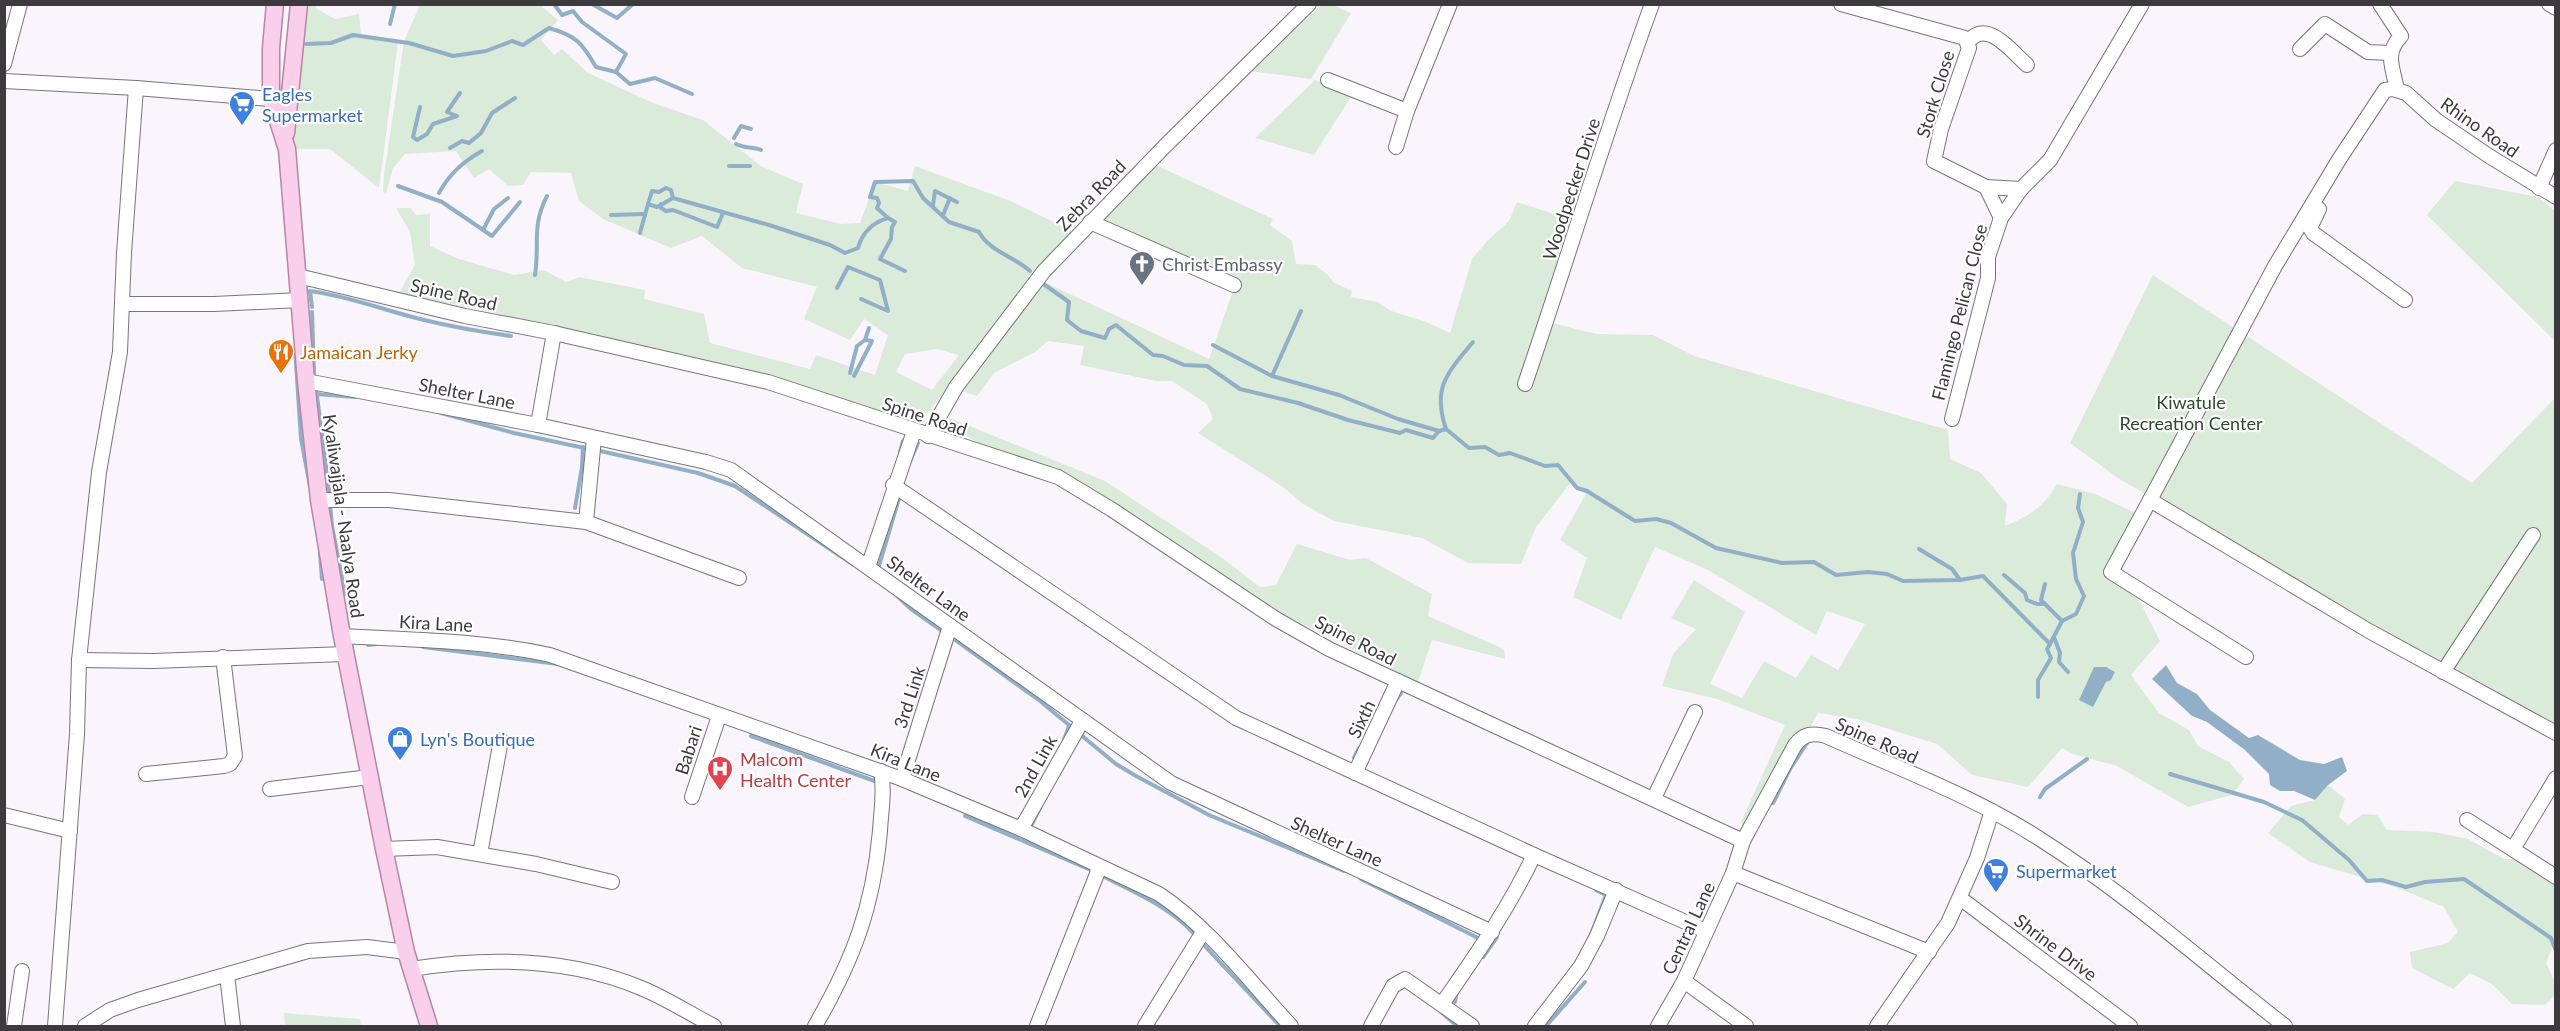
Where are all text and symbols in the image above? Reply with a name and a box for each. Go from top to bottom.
street label: Stork Close [1911,48,1959,140]
place label: Eagles Supermarket [262,83,363,126]
supermarket icon: Eagles Supermarket [227,89,257,127]
street label: Rhino Road [2437,92,2523,162]
street label: Woodpecker Drive [1538,115,1604,263]
street label: Zebra Road [1052,155,1130,235]
street label: Flamingo Pelican Close [1926,222,1992,402]
church icon: Christ Embassy [1127,249,1157,287]
place label: Christ Embassy [1162,253,1283,275]
street label: Spine Road [409,273,499,315]
restaurant icon: Jamaican Jerky [266,337,296,375]
place label: Jamaican Jerky [300,341,418,363]
street label: Shelter Lane [417,373,517,413]
park label: Kiwatule Recreation Center [2120,391,2263,434]
street label: Spine Road [880,392,970,440]
street label: Kyaliwajjala - Naalya Road [319,413,369,619]
street label: Shelter Lane [883,550,975,626]
street label: Kira Lane [398,610,474,636]
street label: Spine Road [1312,610,1400,670]
street label: 3rd Link [889,662,930,731]
street label: Sixth [1342,696,1380,742]
street label: Spine Road [1832,712,1922,768]
street label: Babari [670,723,706,777]
shop icon: Lyn's Boutique [385,724,415,762]
place label: Lyn's Boutique [420,728,535,750]
street label: 2nd Link [1009,730,1061,801]
street label: Kira Lane [868,738,944,786]
place label: Malcom Health Center [740,748,851,791]
hospital icon: Malcom Health Center [705,754,735,792]
street label: Shelter Lane [1288,811,1386,871]
supermarket icon: Supermarket [1981,856,2011,894]
place label: Supermarket [2016,860,2117,882]
street label: Central Lane [1657,878,1719,978]
street label: Shrine Drive [2010,909,2102,985]

